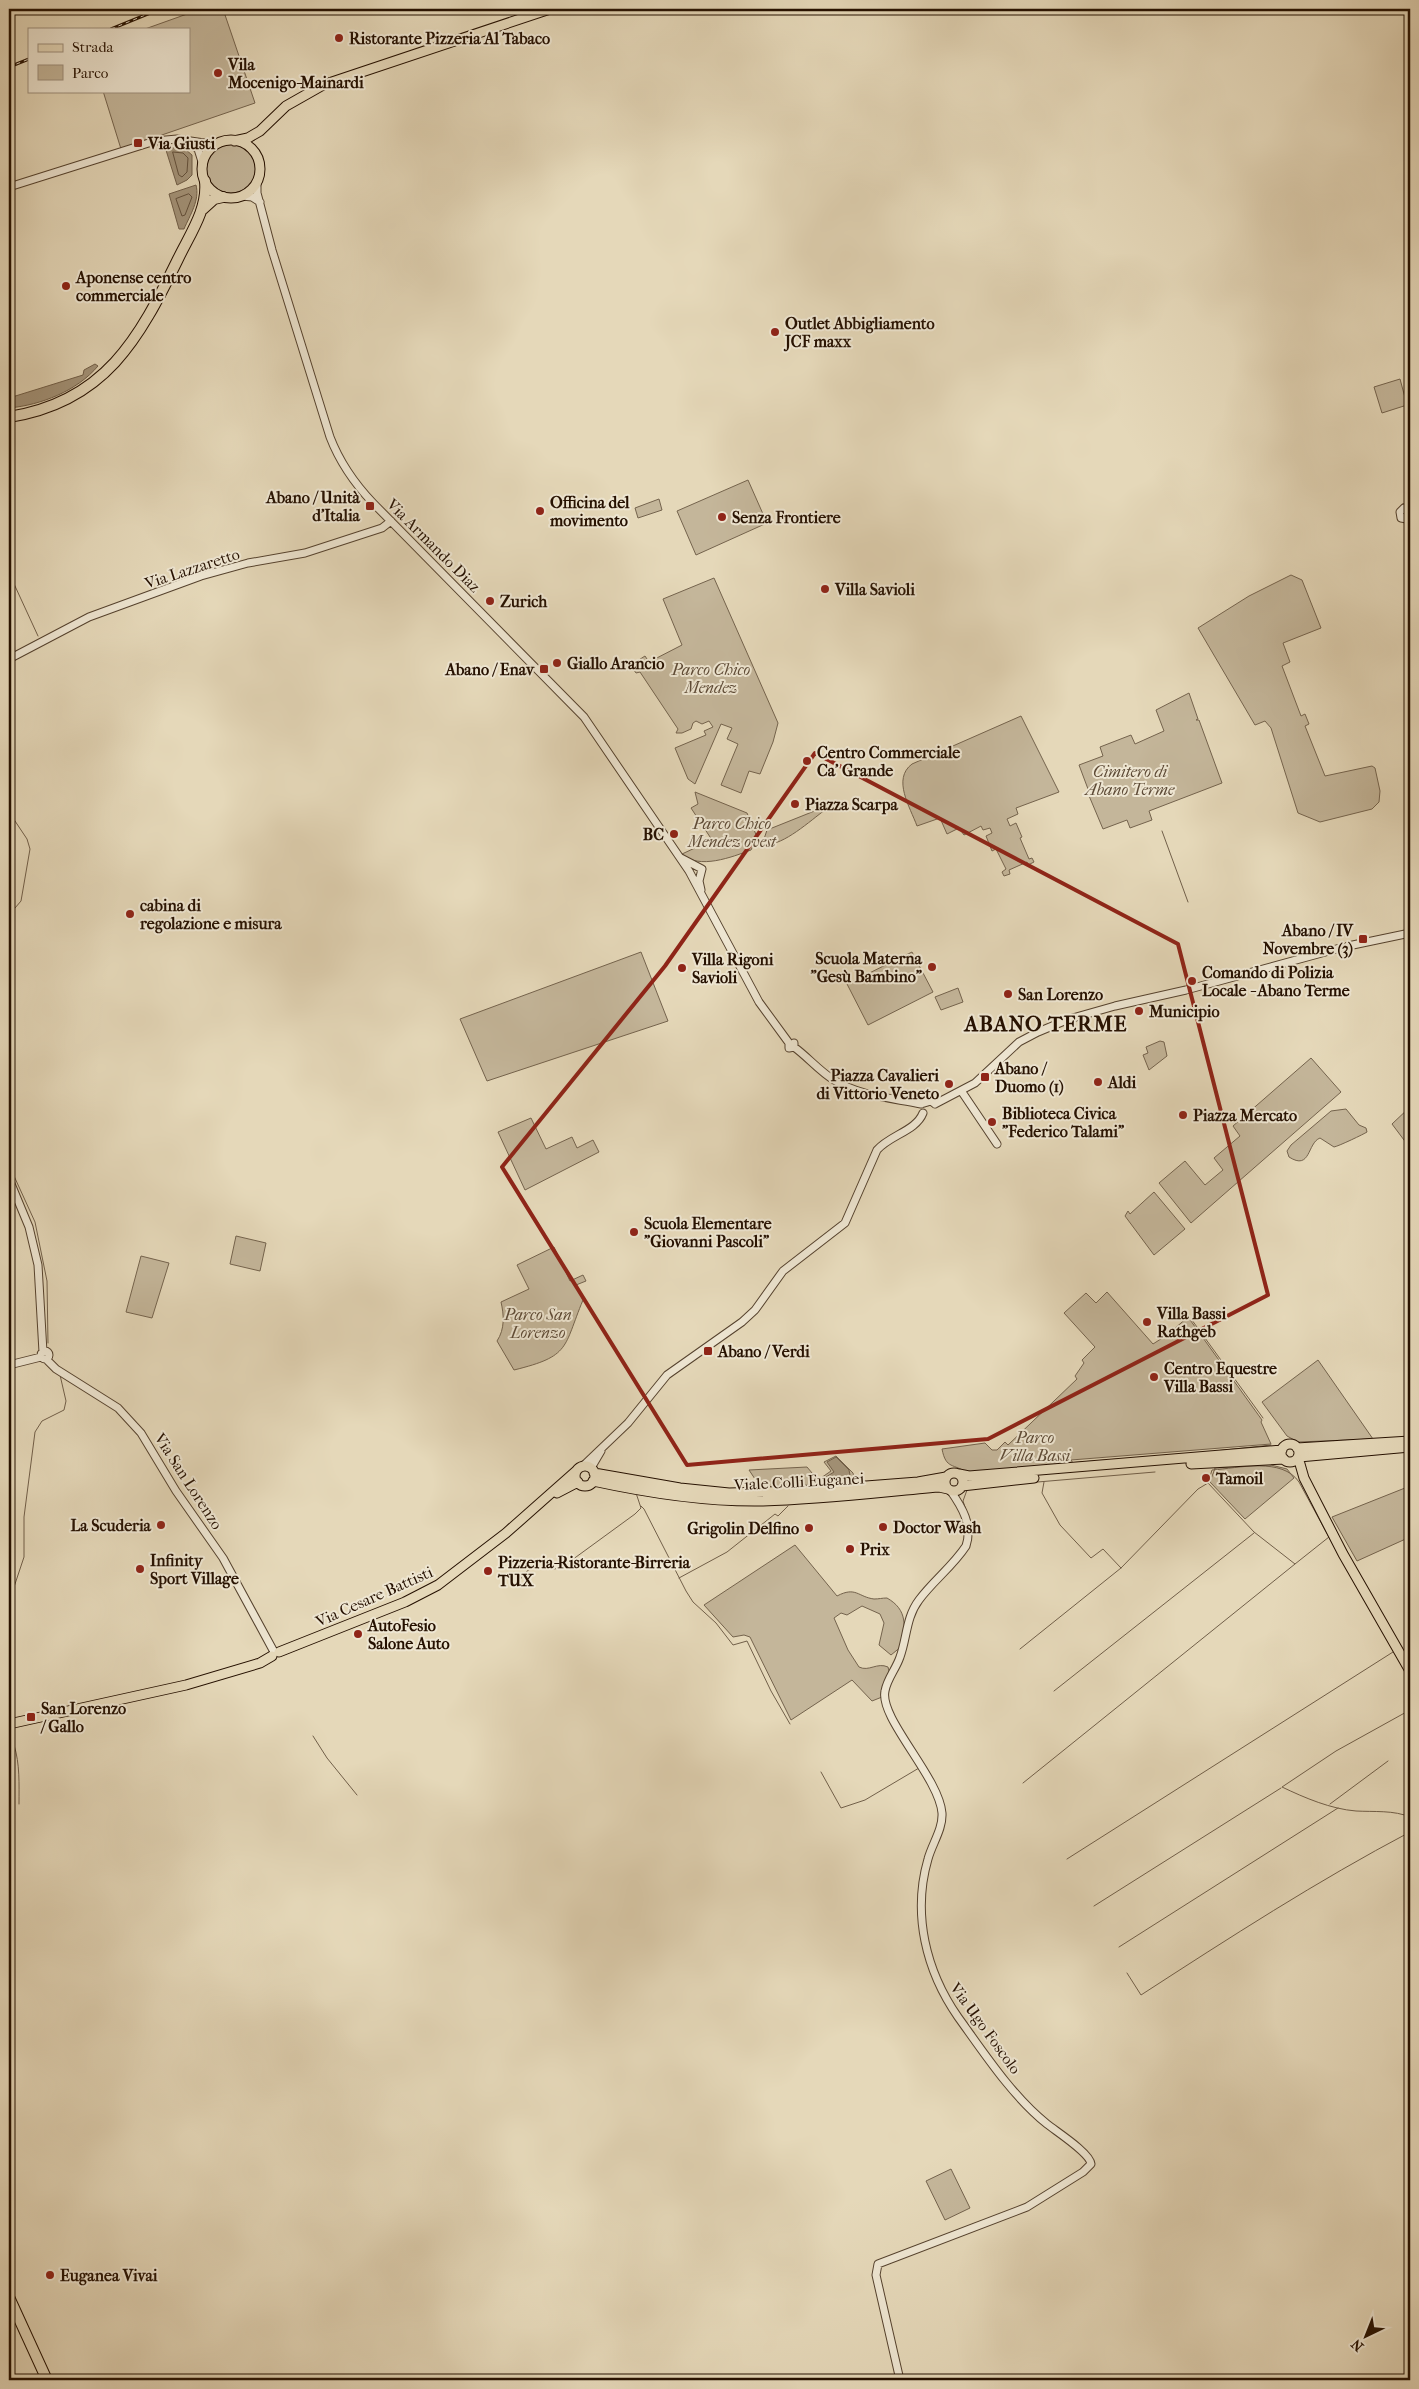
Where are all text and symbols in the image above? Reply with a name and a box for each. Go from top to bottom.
legend [28,28,190,92]
place label: Ristorante Pizzeria Al Tabaco [349,29,550,48]
marker: Ristorante Pizzeria Al Tabaco [333,32,345,44]
text: Strada [72,38,115,56]
place label: Vila Mocenigo-Mainardi [227,55,364,93]
text: Parco [72,64,109,82]
marker: Vila Mocenigo-Mainardi [212,67,224,79]
place label: Via Giusti [147,134,216,153]
marker: Via Giusti [132,137,144,149]
place label: Aponense centro commerciale [75,268,191,305]
marker: Aponense centro commerciale [60,280,72,292]
place label: Outlet Abbigliamento JCF maxx [783,314,935,352]
marker: Outlet Abbigliamento JCF maxx [769,326,781,338]
place label: Abano / Unità d'Italia [265,488,361,525]
place label: Officina del movimento [549,493,630,530]
street label: Via Armando Diaz [382,494,484,596]
marker: Abano / Unità d'Italia [364,500,376,512]
marker: Officina del movimento [534,505,546,517]
place label: Senza Frontiere [732,508,841,527]
marker: Senza Frontiere [716,511,728,523]
street label: Via Lazzaretto [141,544,242,593]
place label: Villa Savioli [834,580,915,599]
marker: Villa Savioli [819,583,831,595]
place label: Zurich [500,592,548,611]
marker: Zurich [484,595,496,607]
place label: Giallo Arancio [567,654,664,673]
marker: Giallo Arancio [551,657,563,669]
place label: Abano / Enav [445,660,535,679]
park label: Parco Chico Mendez [671,660,751,697]
marker: Abano / Enav [538,663,550,675]
place label: Centro Commerciale Ca' Grande [817,743,960,780]
marker: Centro Commerciale Ca' Grande [801,755,813,767]
park label: Cimitero di Abano Terme [1084,762,1175,799]
place label: Piazza Scarpa [805,795,898,815]
marker: Piazza Scarpa [789,798,801,810]
park label: Parco Chico Mendez ovest [687,814,777,851]
place label: BC [643,825,664,844]
marker: BC [668,828,680,840]
place label: cabina di regolazione e misura [139,896,282,934]
marker: cabina di regolazione e misura [124,908,136,920]
place label: Abano / IV Novembre (3) [1263,921,1355,959]
marker: Abano / IV Novembre (3) [1357,933,1369,945]
place label: Scuola Materna "Gesù Bambino" [811,949,923,986]
place label: Villa Rigoni Savioli [691,950,774,987]
marker: Scuola Materna "Gesù Bambino" [926,961,938,973]
marker: Villa Rigoni Savioli [676,962,688,974]
place label: Comando di Polizia Locale - Abano Terme [1202,963,1350,1000]
marker: Comando di Polizia Locale - Abano Terme [1186,975,1198,987]
place label: San Lorenzo [1018,985,1103,1004]
marker: San Lorenzo [1002,988,1014,1000]
place label: Municipio [1148,1002,1220,1022]
marker: Municipio [1133,1005,1145,1017]
district label: ABANO TERME [963,1012,1127,1036]
place label: Abano / Duomo (1) [994,1059,1064,1097]
place label: Piazza Cavalieri di Vittorio Veneto [816,1066,939,1103]
marker: Abano / Duomo (1) [979,1071,991,1083]
place label: Aldi [1107,1073,1136,1092]
marker: Aldi [1092,1076,1104,1088]
marker: Piazza Cavalieri di Vittorio Veneto [943,1078,955,1090]
place label: Biblioteca Civica "Federico Talami" [1002,1104,1125,1141]
place label: Piazza Mercato [1193,1106,1297,1125]
marker: Piazza Mercato [1177,1109,1189,1121]
marker: Biblioteca Civica "Federico Talami" [986,1116,998,1128]
place label: Scuola Elementare "Giovanni Pascoli" [644,1214,772,1251]
marker: Scuola Elementare "Giovanni Pascoli" [628,1226,640,1238]
place label: Villa Bassi Rathgeb [1156,1304,1226,1342]
park label: Parco San Lorenzo [503,1305,572,1342]
marker: Villa Bassi Rathgeb [1141,1316,1153,1328]
place label: Abano / Verdi [717,1342,810,1361]
marker: Abano / Verdi [702,1345,714,1357]
place label: Centro Equestre Villa Bassi [1163,1359,1277,1396]
marker: Centro Equestre Villa Bassi [1148,1371,1160,1383]
park label: Parco Villa Bassi [1000,1428,1072,1465]
street label: Via San Lorenzo [150,1429,227,1533]
street label: Viale Colli Euganei [732,1469,865,1494]
place label: Tamoil [1215,1469,1264,1488]
marker: Tamoil [1200,1472,1212,1484]
place label: La Scuderia [71,1516,152,1535]
place label: Doctor Wash [893,1518,982,1537]
marker: La Scuderia [155,1519,167,1531]
place label: Grigolin Delfino [687,1519,799,1539]
marker: Doctor Wash [877,1521,889,1533]
marker: Grigolin Delfino [803,1522,815,1534]
place label: Prix [860,1540,890,1559]
marker: Prix [844,1543,856,1555]
place label: Infinity Sport Village [150,1551,239,1589]
place label: Pizzeria-Ristorante-Birreria TUX [497,1553,691,1590]
street label: Via Cesare Battisti [312,1562,436,1631]
marker: Infinity Sport Village [134,1563,146,1575]
marker: Pizzeria-Ristorante-Birreria TUX [482,1565,494,1577]
place label: AutoFesio Salone Auto [367,1616,450,1653]
marker: AutoFesio Salone Auto [352,1628,364,1640]
place label: San Lorenzo / Gallo [40,1699,126,1736]
marker: San Lorenzo / Gallo [25,1711,37,1723]
street label: Via Ugo Foscolo [945,1978,1025,2078]
place label: Euganea Vivai [60,2266,158,2286]
marker: Euganea Vivai [44,2269,56,2281]
north arrow [1342,2312,1392,2362]
text: N [1348,2335,1367,2355]

